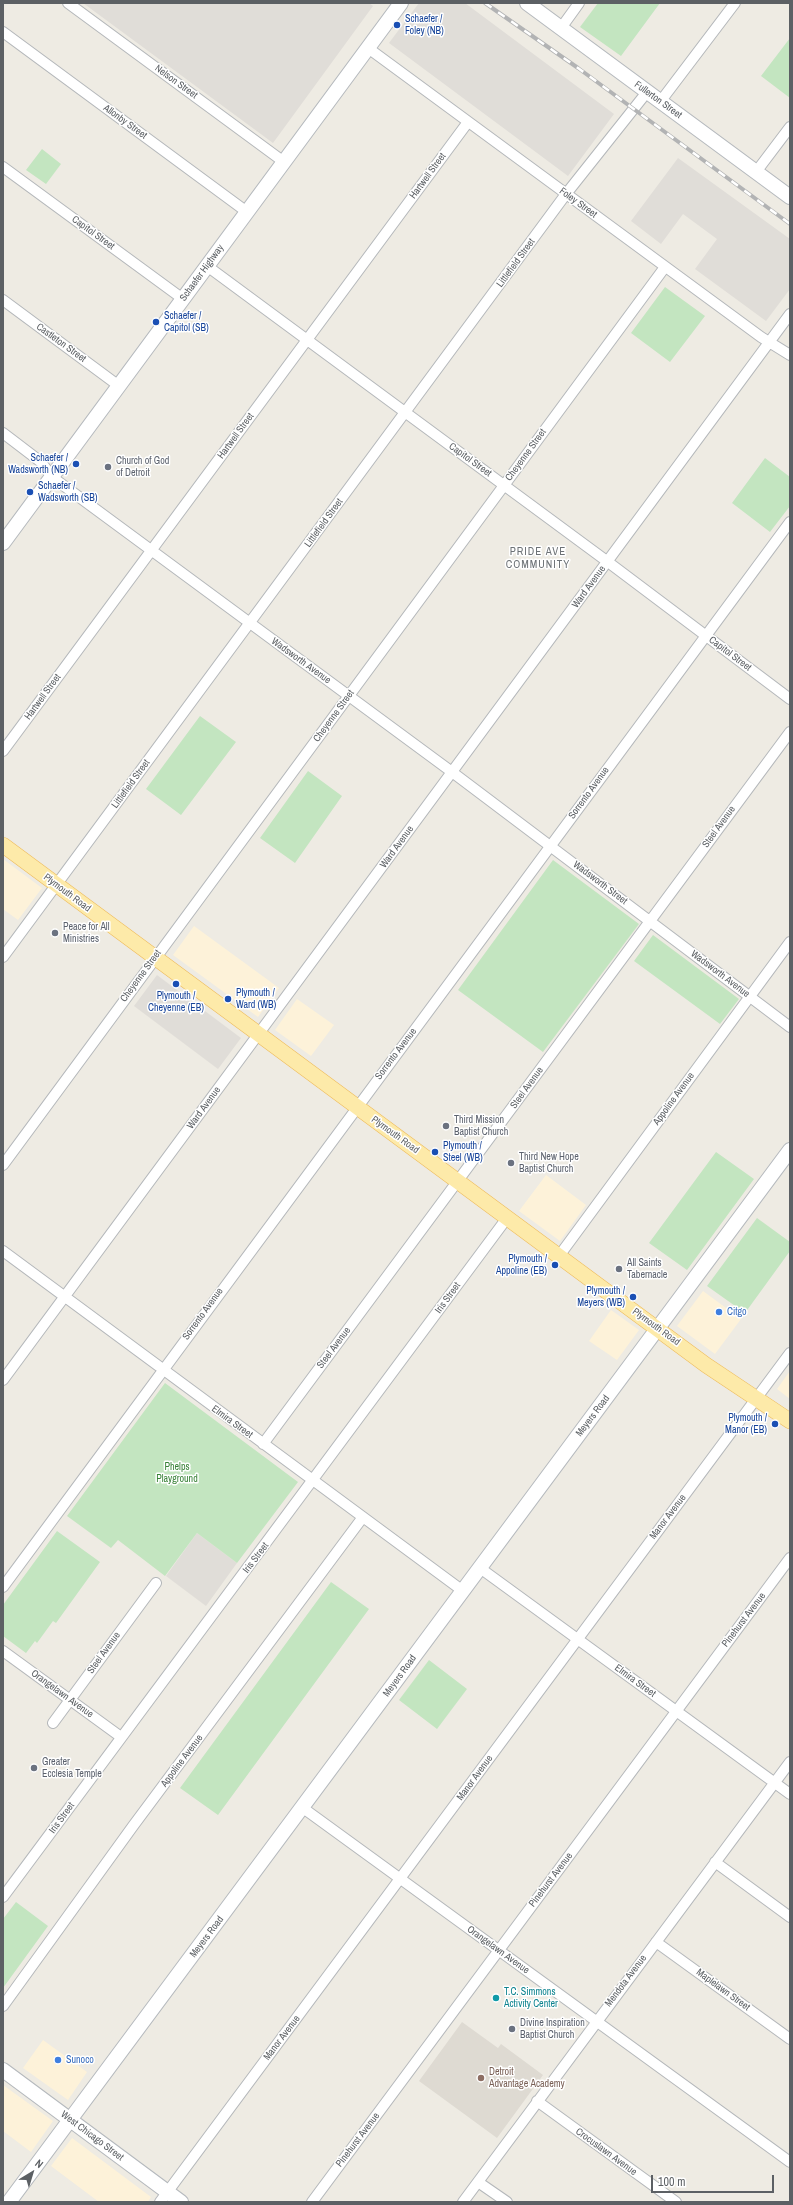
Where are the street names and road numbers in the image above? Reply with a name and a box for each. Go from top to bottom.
street label: Nelson Street [152,63,200,101]
street label: Fullerton Street [632,79,684,121]
street label: Allonby Street [101,102,149,142]
street label: Hartwell Street [407,151,449,201]
street label: Foley Street [557,185,599,221]
street label: Capitol Street [69,213,117,253]
street label: Littlefield Street [494,236,538,290]
street label: Schaefer Highway [177,242,227,304]
street label: Castleton Street [34,321,88,365]
street label: Hartwell Street [215,411,257,461]
street label: Cheyenne Street [503,427,549,483]
street label: Capitol Street [446,440,494,480]
street label: Littlefield Street [302,496,346,550]
street label: Ward Avenue [570,564,608,610]
street label: Capitol Street [706,634,754,674]
street label: Wadsworth Avenue [269,635,333,687]
street label: Hartwell Street [22,672,64,722]
street label: Cheyenne Street [311,688,357,744]
street label: Littlefield Street [109,757,153,811]
street label: Sorrento Avenue [566,765,612,821]
street label: Steel Avenue [700,804,738,850]
street label: Ward Avenue [378,824,416,870]
street label: Wadsworth Street [570,859,630,907]
street label: Plymouth Road [41,871,93,915]
street label: Cheyenne Street [118,948,164,1004]
street label: Wadsworth Avenue [688,948,752,1000]
street label: Sorrento Avenue [373,1026,419,1082]
street label: Steel Avenue [508,1065,546,1111]
street label: Appoline Avenue [651,1070,697,1128]
street label: Ward Avenue [185,1085,223,1131]
street label: Plymouth Road [369,1114,421,1156]
street label: Iris Street [433,1280,463,1316]
street label: Sorrento Avenue [180,1286,226,1342]
street label: Plymouth Road [630,1306,682,1348]
street label: Steel Avenue [315,1325,353,1371]
street label: Meyers Road [574,1393,612,1439]
street label: Elmira Street [209,1403,255,1441]
street label: Manor Avenue [647,1492,689,1542]
street label: Iris Street [241,1540,271,1576]
street label: Pinehurst Avenue [720,1590,768,1650]
street label: Steel Avenue [85,1630,123,1676]
street label: Meyers Road [381,1653,419,1699]
street label: Elmira Street [612,1662,658,1700]
street label: Orangelawn Avenue [28,1667,96,1721]
street label: Appoline Avenue [158,1733,206,1789]
street label: Manor Avenue [455,1753,495,1803]
street label: Iris Street [47,1800,77,1836]
street label: Pinehurst Avenue [527,1850,575,1910]
street label: Meyers Road [188,1914,226,1960]
street label: Orangelawn Avenue [464,1923,532,1977]
street label: Mendota Avenue [603,1953,649,2009]
street label: Maplelawn Street [694,1967,752,2013]
street label: Manor Avenue [261,2013,303,2063]
street label: West Chicago Street [58,2108,126,2164]
street label: Pinehurst Avenue [334,2110,382,2170]
street label: Crocuslawn Avenue [573,2126,639,2178]

